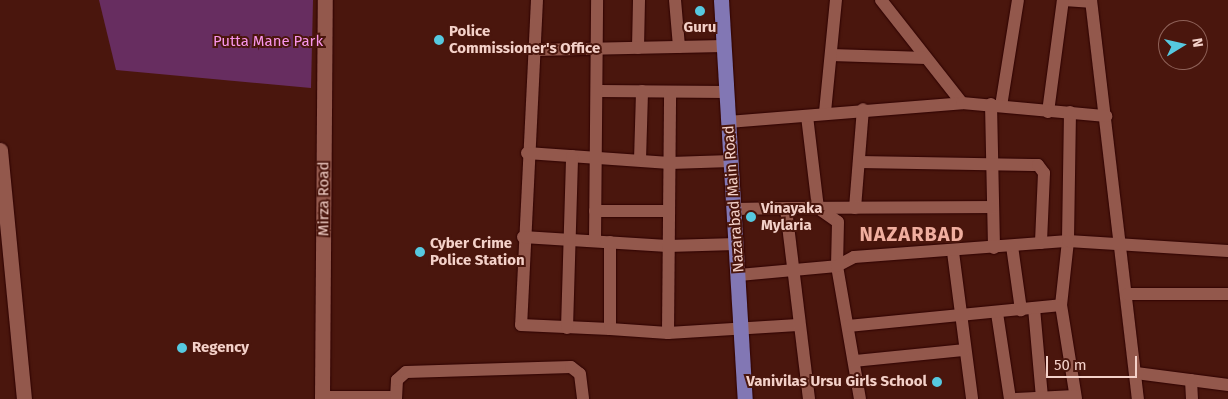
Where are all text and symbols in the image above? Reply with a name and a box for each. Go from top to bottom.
marker: Guru [694,5,706,17]
place label: Guru [684,19,716,37]
north arrow [1158,20,1208,70]
place label: Police Commissioner's Office [449,22,600,57]
park label: Putta Mane Park [213,33,323,51]
marker: Police Commissioner's Office [433,34,445,46]
text: N [1188,37,1206,49]
street label: Nazarabad Main Road [720,125,748,273]
street label: Mirza Road [315,162,333,236]
place label: Vinayaka Mylaria [761,199,822,234]
marker: Vinayaka Mylaria [745,211,757,223]
district label: NAZARBAD [858,222,966,246]
place label: Cyber Crime Police Station [430,234,525,269]
marker: Cyber Crime Police Station [414,246,426,258]
place label: Regency [192,339,249,357]
marker: Regency [176,342,188,354]
scale bar [1048,346,1139,378]
text: 50 m [1054,356,1087,374]
place label: Vanivilas Ursu Girls School [746,373,927,391]
marker: Vanivilas Ursu Girls School [931,376,943,388]

